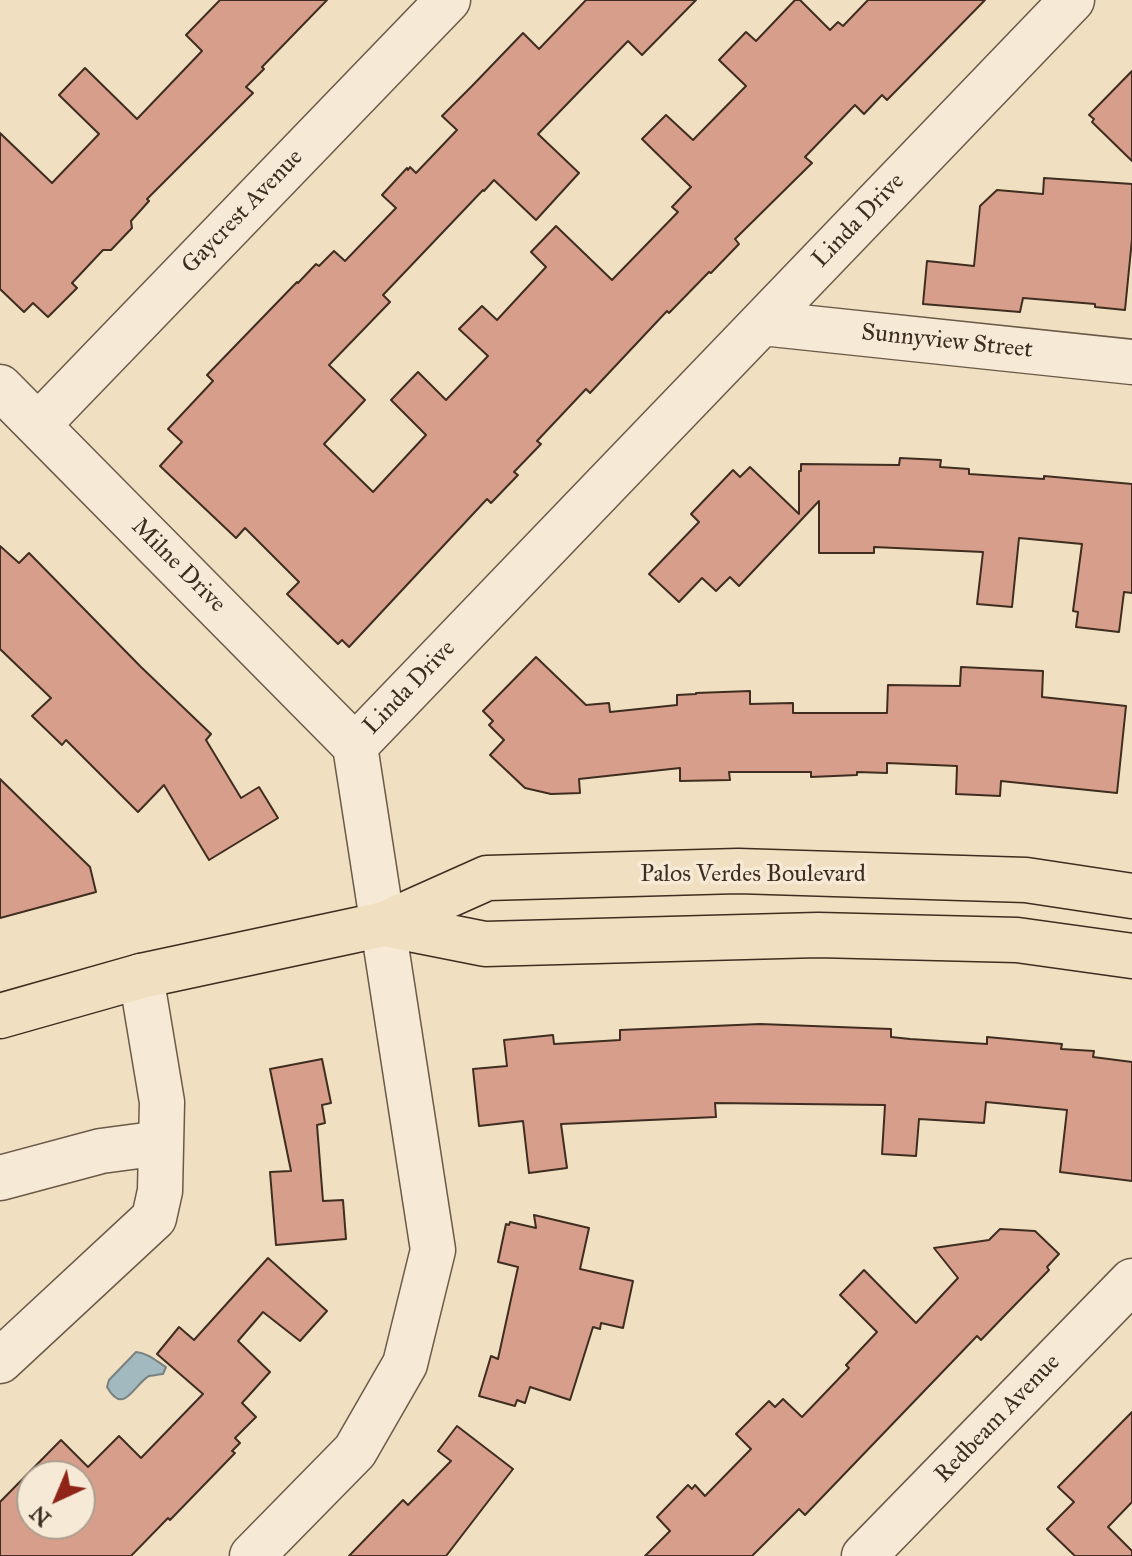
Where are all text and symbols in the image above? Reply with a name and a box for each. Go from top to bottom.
street label: Gaycrest Avenue [176,144,310,280]
street label: Linda Drive [807,168,911,274]
street label: Sunnyview Street [860,319,1034,365]
street label: Milne Drive [125,513,231,619]
street label: Linda Drive [358,635,462,741]
street label: Palos Verdes Boulevard [640,861,866,889]
street label: Redbeam Avenue [929,1349,1067,1489]
north arrow [16,1460,96,1540]
text: N [24,1500,56,1532]

